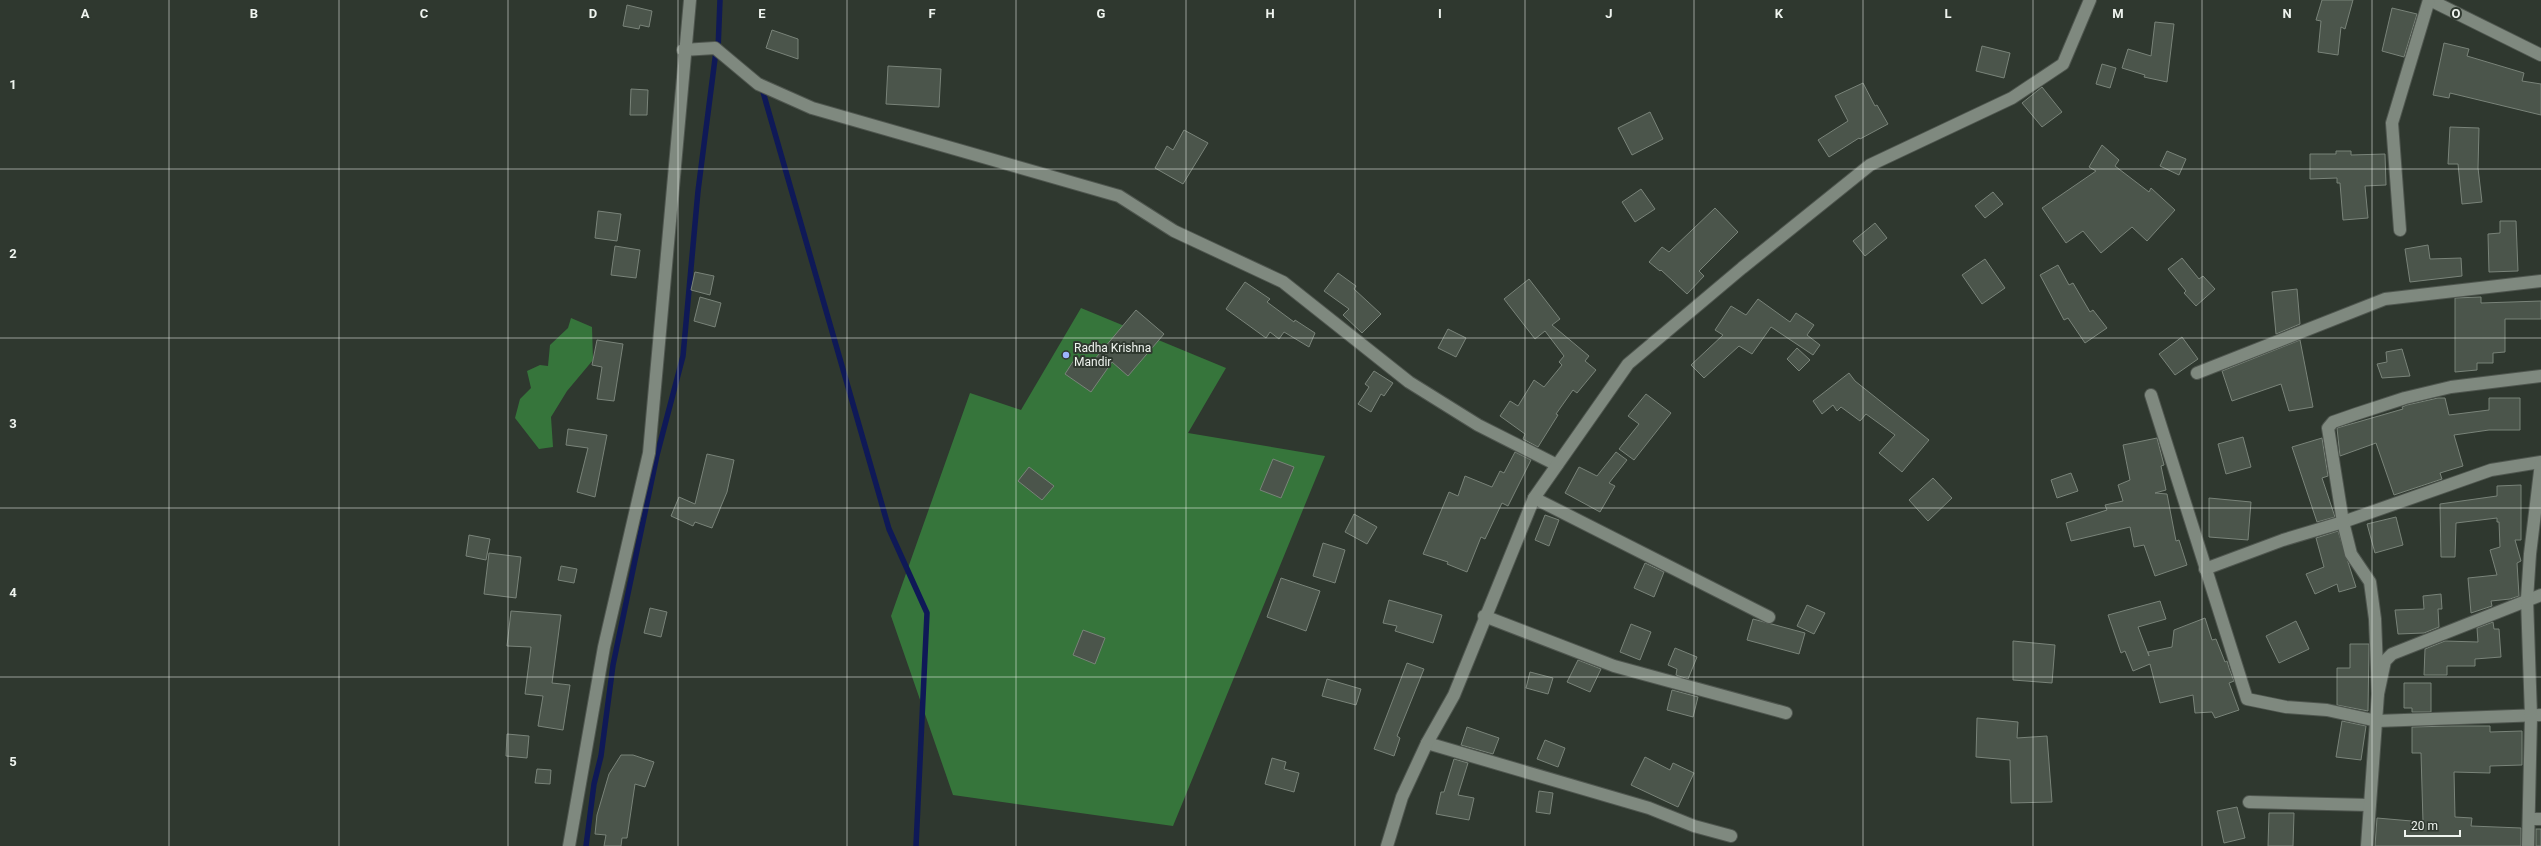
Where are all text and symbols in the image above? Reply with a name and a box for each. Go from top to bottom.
text: A [81,6,90,21]
text: B [250,6,258,21]
text: C [420,6,429,21]
text: D [589,6,597,21]
text: E [758,6,766,21]
text: F [928,6,936,21]
text: G [1097,6,1106,21]
text: H [1265,6,1275,21]
text: I [1438,6,1442,21]
text: J [1605,6,1613,21]
text: K [1775,6,1784,21]
text: L [1944,6,1952,21]
text: M [2112,6,2124,21]
text: N [2282,6,2292,21]
text: O [2452,6,2461,21]
text: 1 [9,77,17,92]
text: 2 [9,246,17,261]
place label: Radha Krishna Mandir [1074,341,1151,369]
marker: Radha Krishna Mandir [1061,350,1071,360]
text: 3 [9,416,17,431]
text: 4 [9,585,17,600]
text: 5 [9,754,17,769]
scale bar [2405,812,2460,838]
text: 20 m [2411,819,2438,833]

